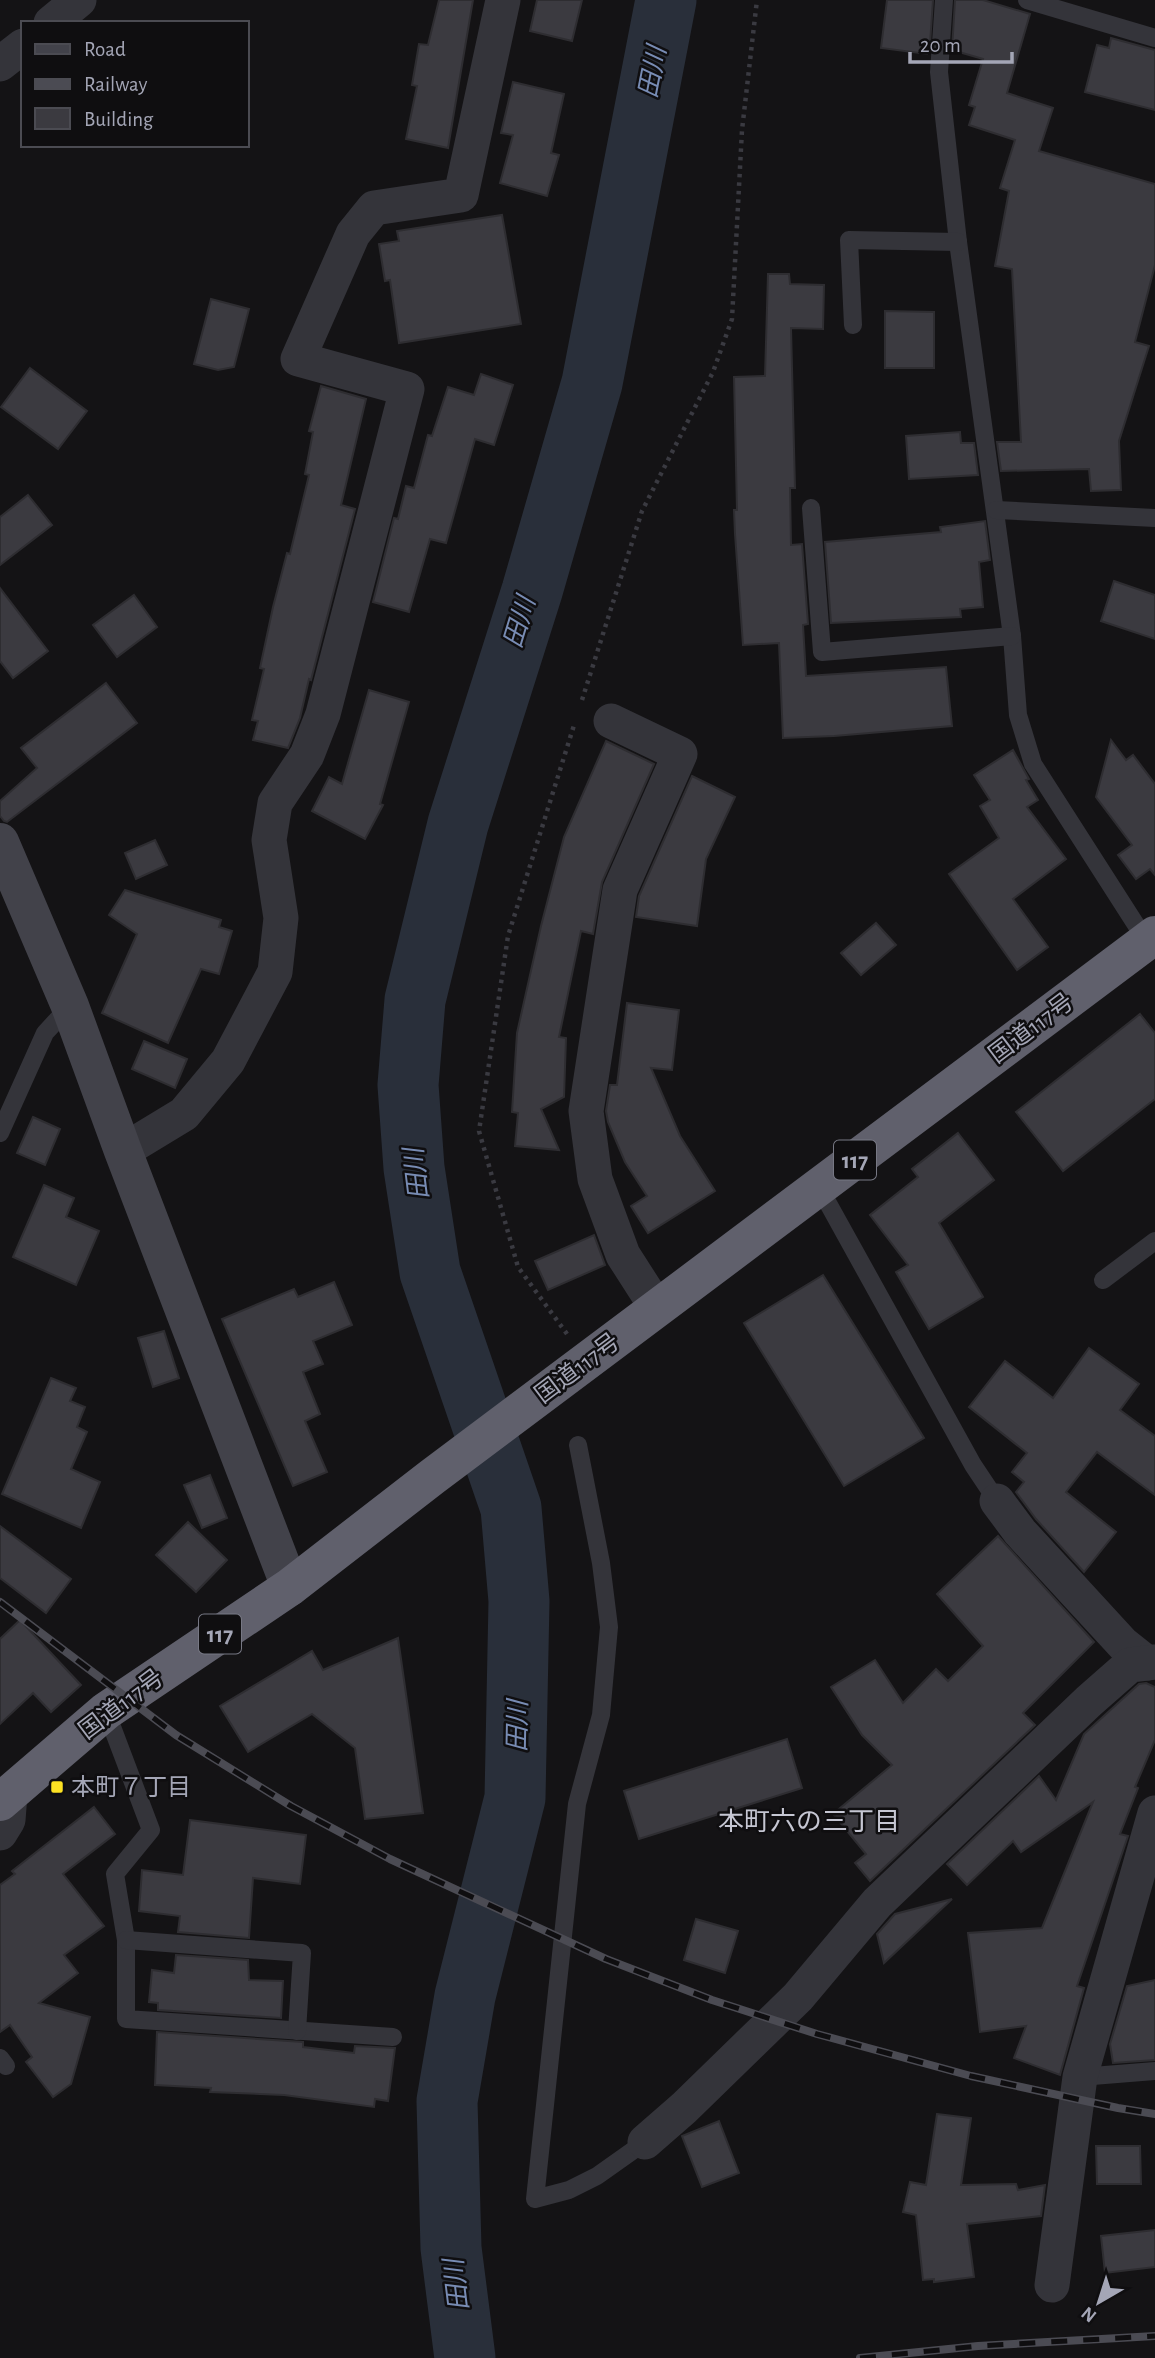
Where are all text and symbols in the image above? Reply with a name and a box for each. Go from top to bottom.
legend [21,21,248,147]
scale bar [910,21,1012,65]
text: 20 m [920,35,961,56]
text: Road [84,39,126,60]
water label: 田川 [635,41,671,100]
text: Railway [84,74,147,95]
text: Building [84,109,154,130]
water label: 田川 [500,591,541,651]
street label: 国道117号 [984,988,1078,1068]
road number: 117 [834,1140,876,1180]
water label: 田川 [401,1144,433,1201]
street label: 国道117号 [530,1328,624,1408]
road number: 117 [199,1614,241,1653]
street label: 国道117号 [74,1664,168,1744]
water label: 田川 [505,1697,532,1752]
place label: 本町７丁目 [71,1774,191,1800]
marker: 本町７丁目 [49,1779,65,1795]
district label: 本町六の三丁目 [718,1808,900,1835]
water label: 田川 [441,2255,473,2312]
north arrow [1064,2267,1134,2337]
text: N [1078,2303,1100,2326]

